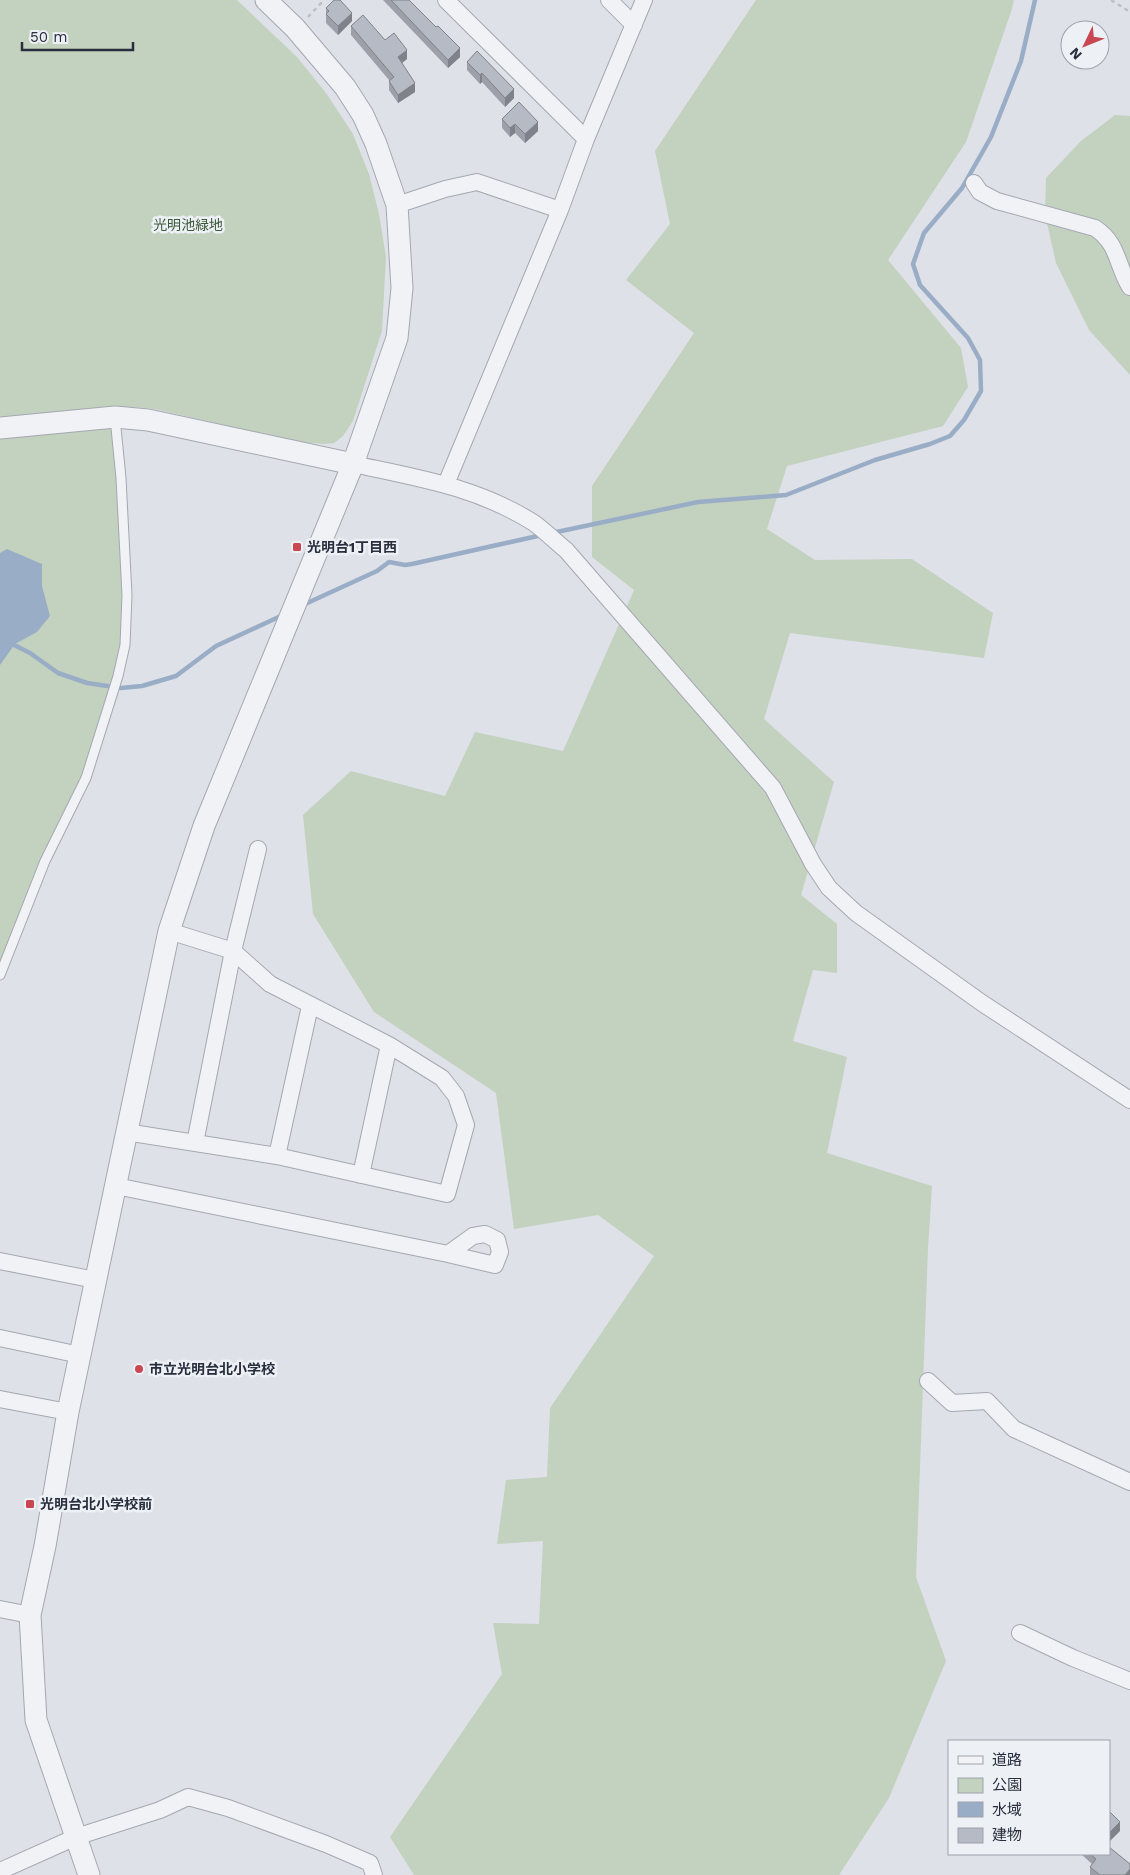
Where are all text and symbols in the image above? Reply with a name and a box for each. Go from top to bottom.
scale bar [22,20,134,52]
north arrow [1060,20,1110,70]
text: 50 m [30,28,67,46]
text: N [1066,45,1085,63]
park label: 光明池緑地 [153,217,223,233]
place label: 光明台1丁目西 [307,539,397,555]
marker: 光明台1丁目西 [291,541,303,553]
place label: 市立光明台北小学校 [149,1361,275,1377]
marker: 市立光明台北小学校 [133,1363,145,1375]
place label: 光明台北小学校前 [40,1496,152,1512]
marker: 光明台北小学校前 [24,1498,36,1510]
legend [948,1740,1110,1855]
text: 道路 [992,1751,1022,1769]
text: 公園 [992,1776,1022,1794]
text: 水域 [992,1801,1022,1819]
text: 建物 [992,1826,1022,1844]

